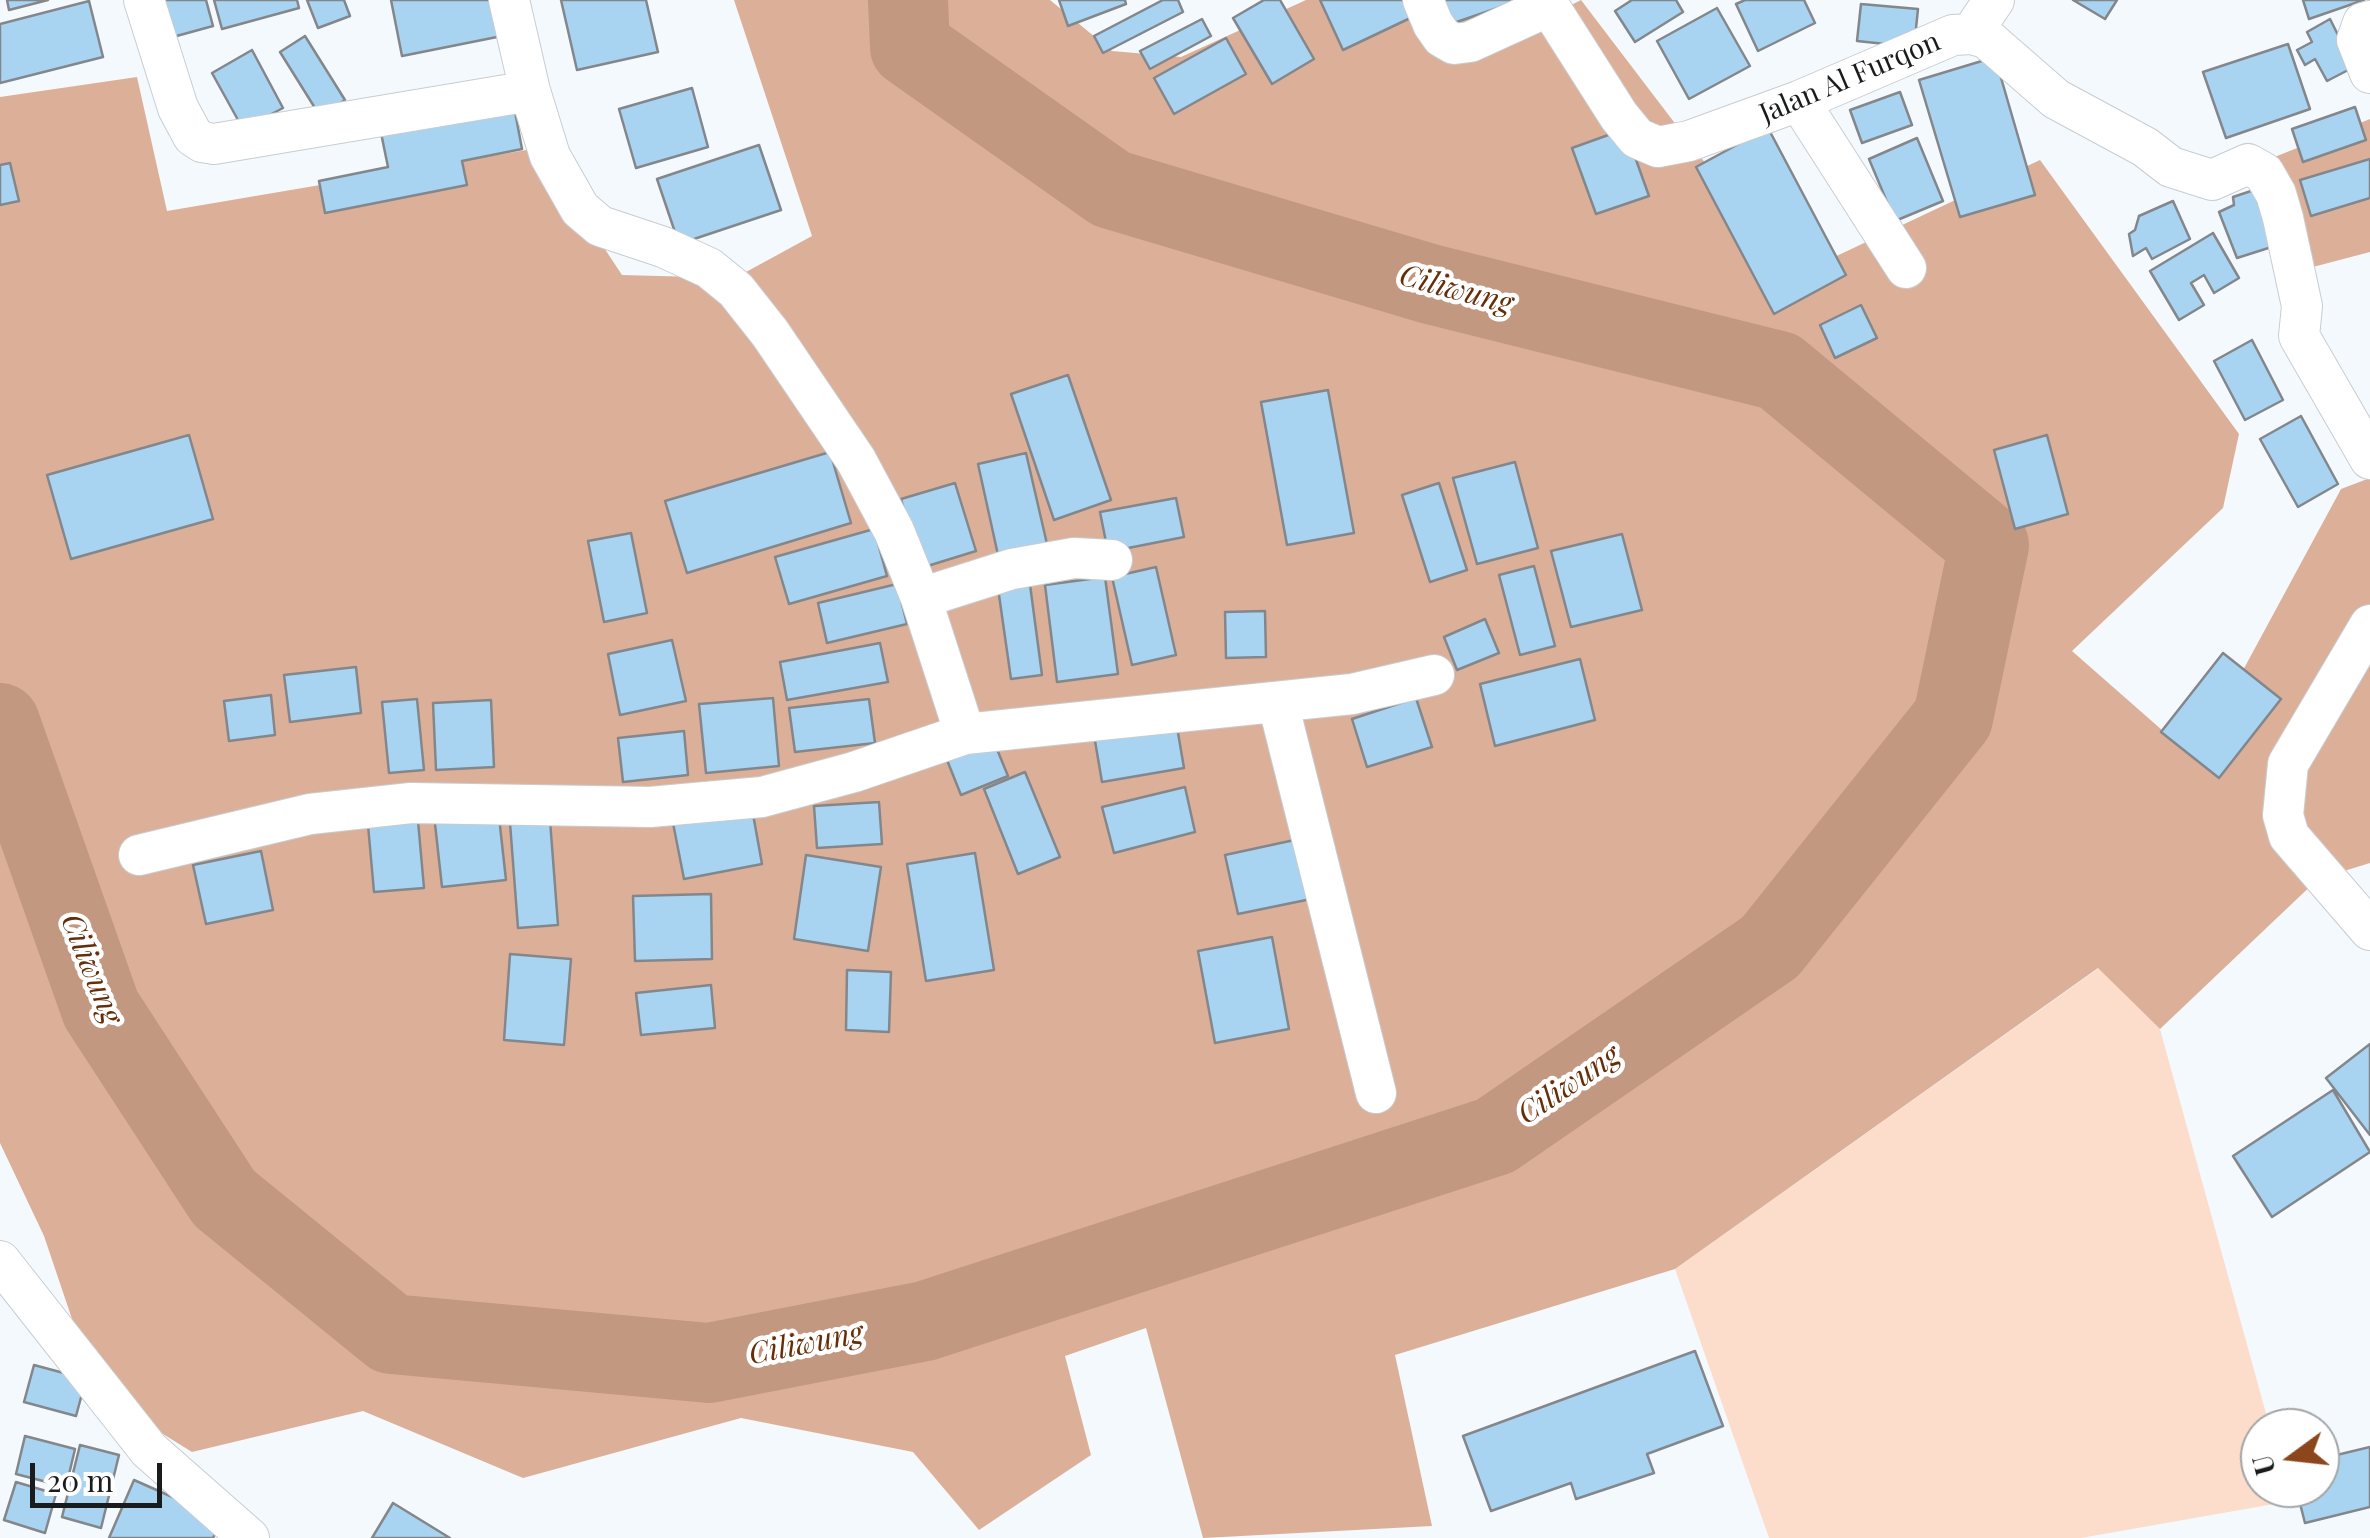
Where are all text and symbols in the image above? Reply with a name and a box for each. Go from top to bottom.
street label: Jalan Al Furqon [1755,25,1945,131]
water label: Ciliwung [1396,258,1516,322]
water label: Ciliwung [53,909,129,1029]
water label: Ciliwung [1511,1038,1627,1132]
water label: Ciliwung [746,1315,866,1373]
north arrow [2240,1408,2340,1508]
scale bar [35,1443,168,1505]
text: U [2242,1451,2283,1479]
text: 20 m [47,1460,113,1500]

